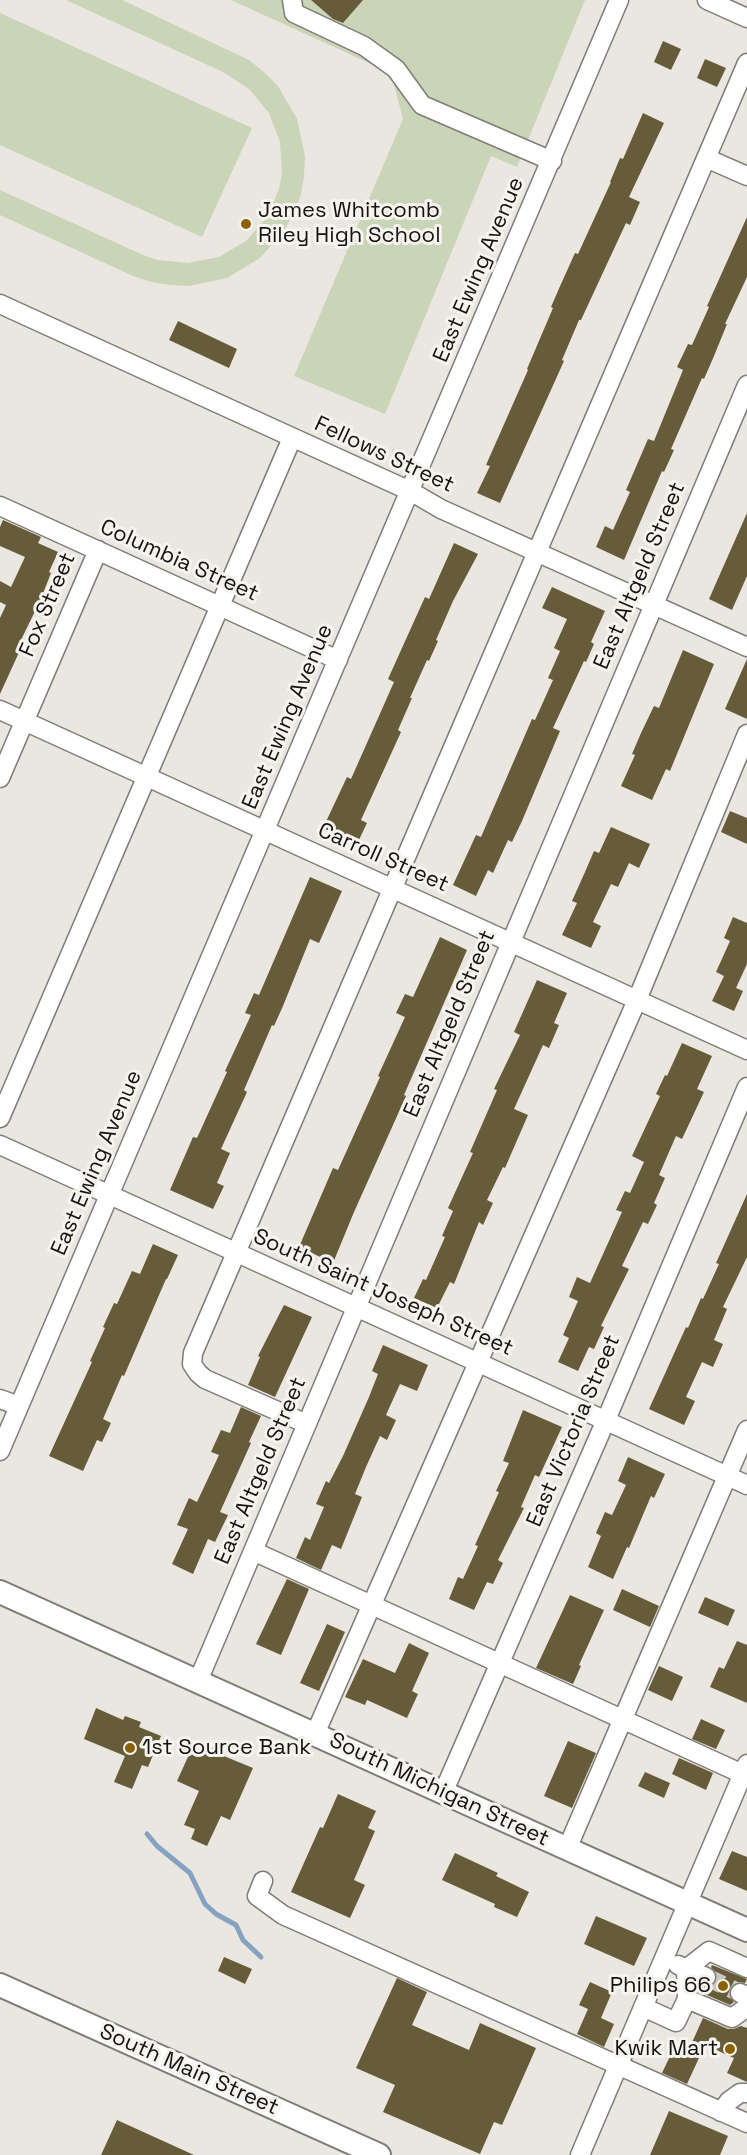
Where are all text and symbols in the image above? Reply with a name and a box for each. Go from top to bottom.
street label: East Ewing Avenue [428,174,530,366]
place label: James Whitcomb Riley High School [258,198,441,249]
marker: James Whitcomb Riley High School [239,217,253,231]
street label: Fellows Street [310,411,458,499]
street label: East Altgeld Street [589,478,691,674]
street label: Columbia Street [96,514,262,608]
street label: Fox Street [14,549,82,661]
street label: East Ewing Avenue [237,621,339,813]
street label: Carroll Street [314,817,452,899]
street label: East Altgeld Street [399,926,501,1122]
street label: East Ewing Avenue [46,1067,148,1259]
street label: South Saint Joseph Street [249,1224,517,1362]
street label: East Victoria Street [522,1331,626,1531]
street label: East Altgeld Street [210,1373,312,1569]
street label: South Michigan Street [325,1727,553,1853]
place label: 1st Source Bank [142,1735,311,1761]
marker: 1st Source Bank [123,1741,137,1755]
place label: Philips 66 [610,1973,711,1999]
marker: Philips 66 [716,1979,730,1993]
street label: South Main Street [95,2019,283,2121]
place label: Kwik Mart [614,2036,718,2062]
marker: Kwik Mart [723,2042,737,2056]

